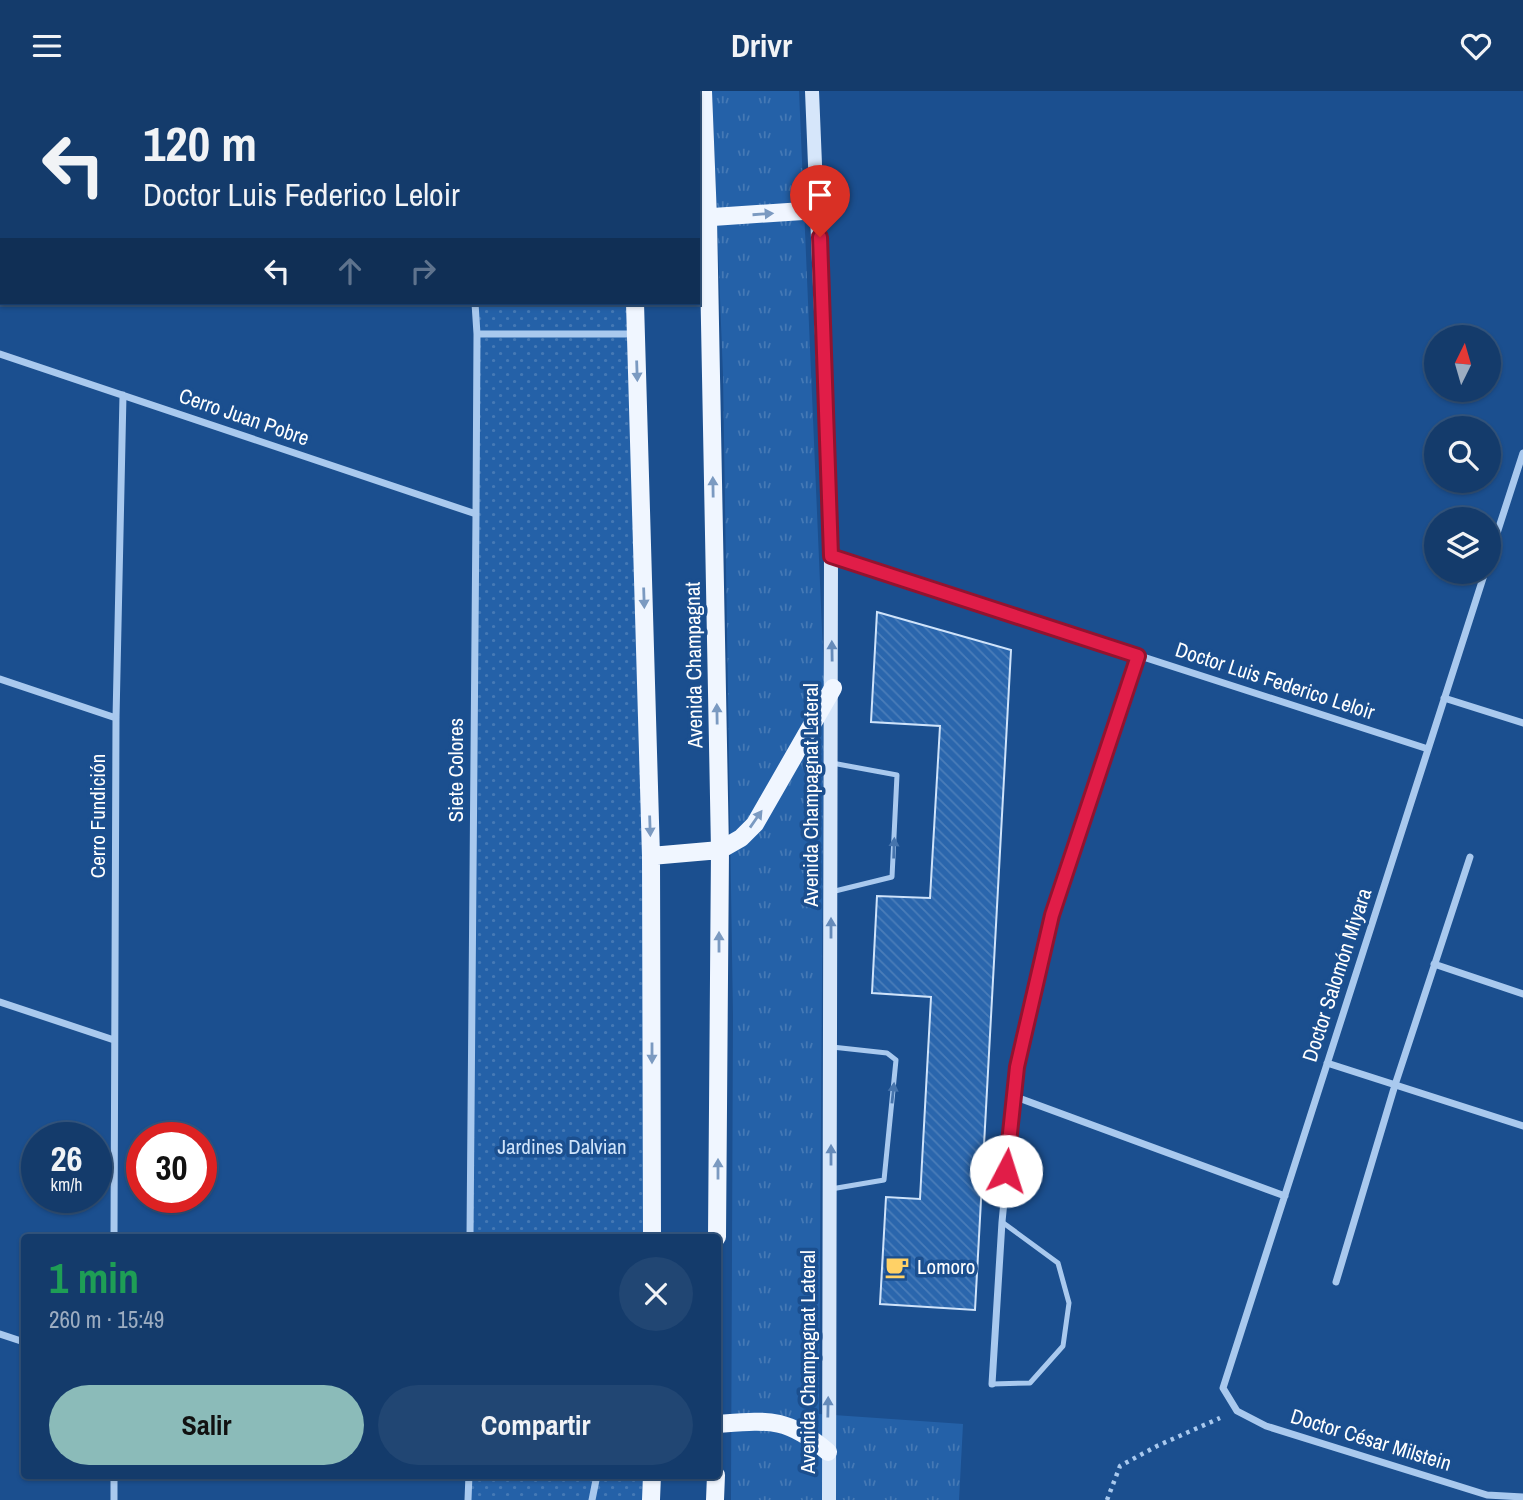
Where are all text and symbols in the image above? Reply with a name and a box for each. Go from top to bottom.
text: Drivr [731,24,792,67]
icon: menu [28,27,66,65]
icon: heart [1457,27,1495,65]
text: 120 m [143,110,257,176]
icon: left [28,119,119,210]
pin [790,165,850,237]
text: Doctor Luis Federico Leloir [143,173,460,216]
icon: arrive [801,176,839,214]
one-way arrow [752,208,774,219]
icon: left [258,252,296,290]
icon: ahead [331,252,369,290]
icon: right [404,252,442,290]
north arrow [1424,325,1502,403]
map controls [1424,325,1501,584]
one-way arrow [631,360,643,382]
street label: Cerro Juan Pobre [175,381,313,452]
button: search [1424,416,1501,493]
one-way arrow [707,475,719,497]
button: layers [1424,507,1501,584]
street label: Avenida Champagnat [678,581,709,749]
one-way arrow [638,588,649,610]
street label: Doctor Luis Federico Leloir [1172,635,1379,727]
one-way arrow [827,640,838,662]
street label: Avenida Champagnat Lateral [796,683,825,908]
one-way arrow [712,703,723,725]
street label: Siete Colores [441,718,470,822]
street label: Cerro Fundición [83,754,112,878]
one-way arrow [749,810,763,828]
one-way arrow [645,815,656,837]
one-way arrow [888,836,899,858]
street label: Doctor Salomón Miyara [1295,884,1378,1065]
one-way arrow [825,917,837,939]
one-way arrow [714,930,725,952]
one-way arrow [646,1042,658,1064]
one-way arrow [888,1082,899,1104]
speed limit sign: 30 [126,1122,217,1213]
park label: Jardines Dalvian [497,1132,627,1161]
position arrow [969,1134,1043,1208]
text: 26 [51,1135,82,1182]
one-way arrow [825,1144,837,1166]
one-way arrow [712,1158,724,1180]
text: km/h [51,1172,83,1197]
text: 1 min [49,1250,139,1306]
street label: Avenida Champagnat Lateral [793,1250,822,1475]
place label: Lomoro [917,1252,975,1281]
cafe icon: Lomoro [883,1253,911,1281]
button: close [619,1257,693,1331]
text: 260 m · 15:49 [49,1304,164,1335]
button: Salir [49,1385,364,1465]
button: Compartir [378,1385,693,1465]
one-way arrow [822,1396,834,1418]
street label: Doctor César Milstein [1287,1401,1455,1478]

